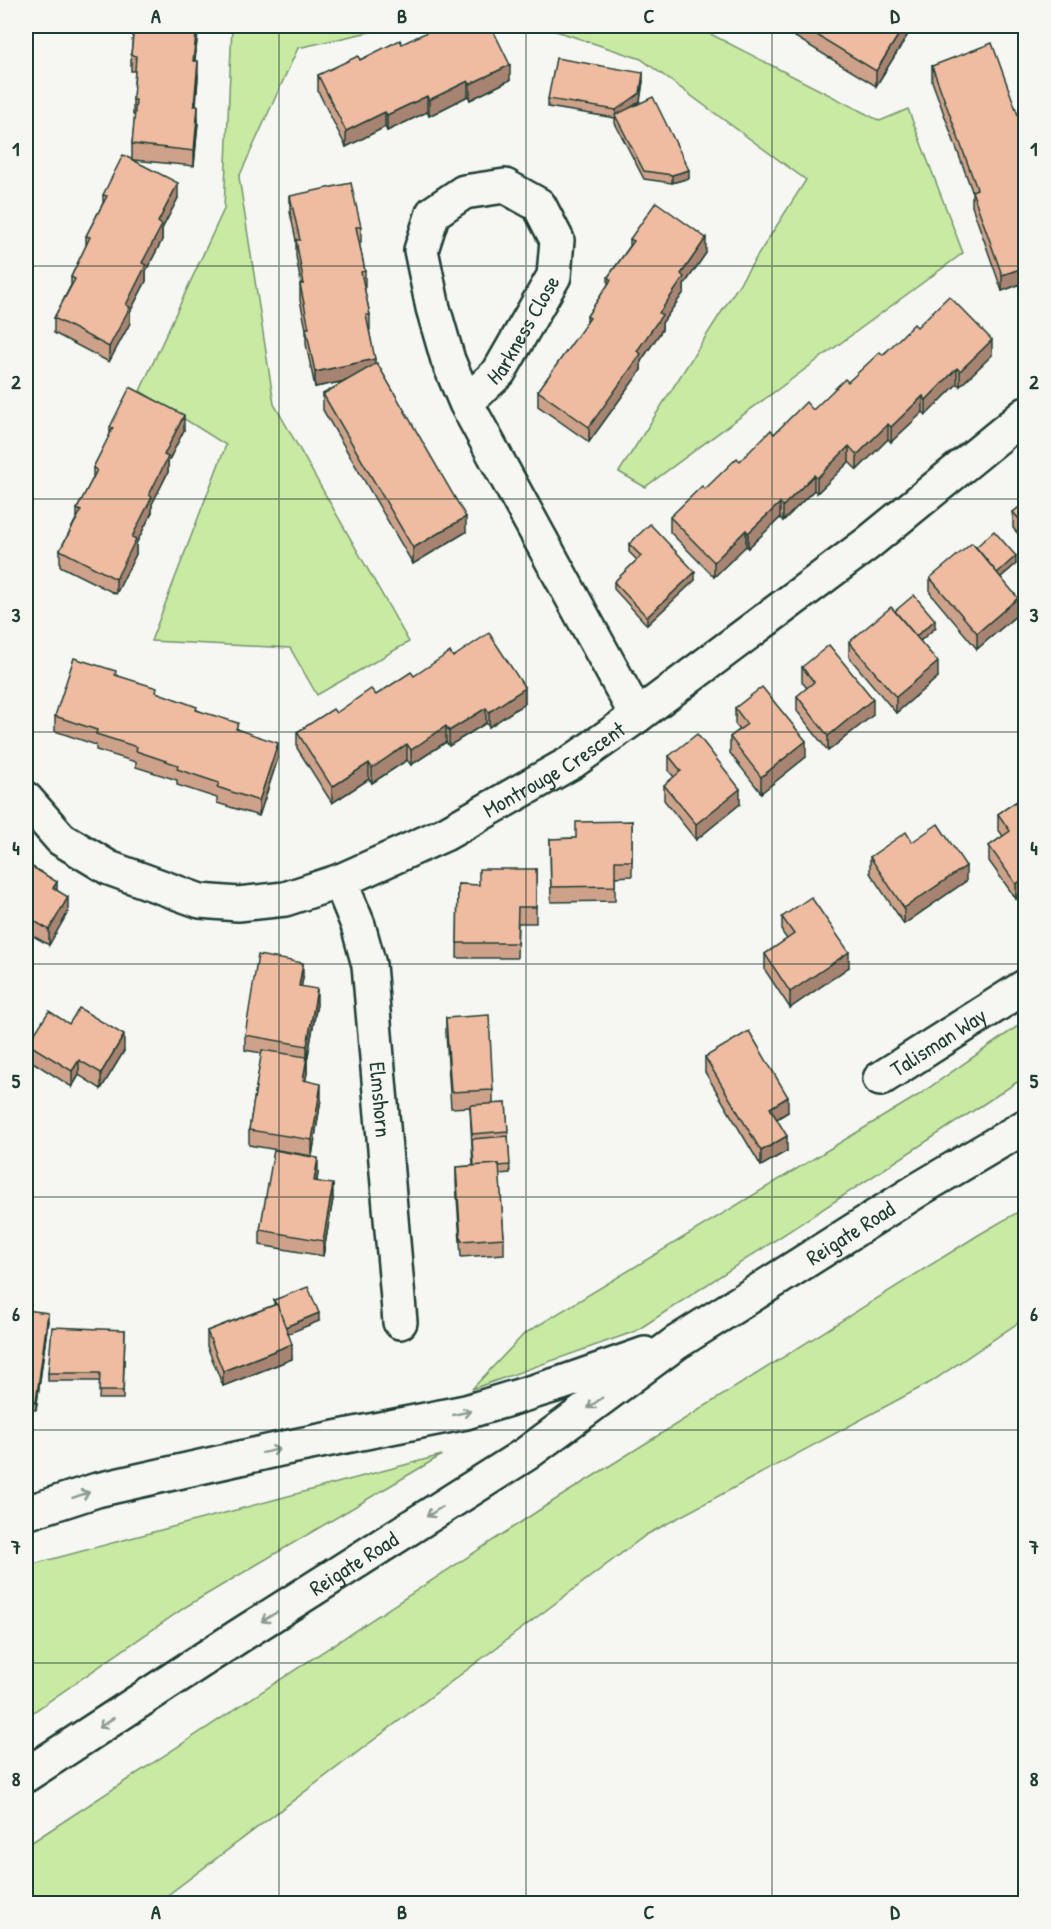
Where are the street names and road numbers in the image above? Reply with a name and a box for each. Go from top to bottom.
street label: Harkness Close [480,269,567,391]
street label: Montrouge Crescent [477,714,631,825]
street label: Talisman Way [884,1000,992,1084]
street label: Elmshorn [362,1061,399,1138]
street label: Reigate Road [800,1193,901,1272]
street label: Reigate Road [303,1524,404,1603]

